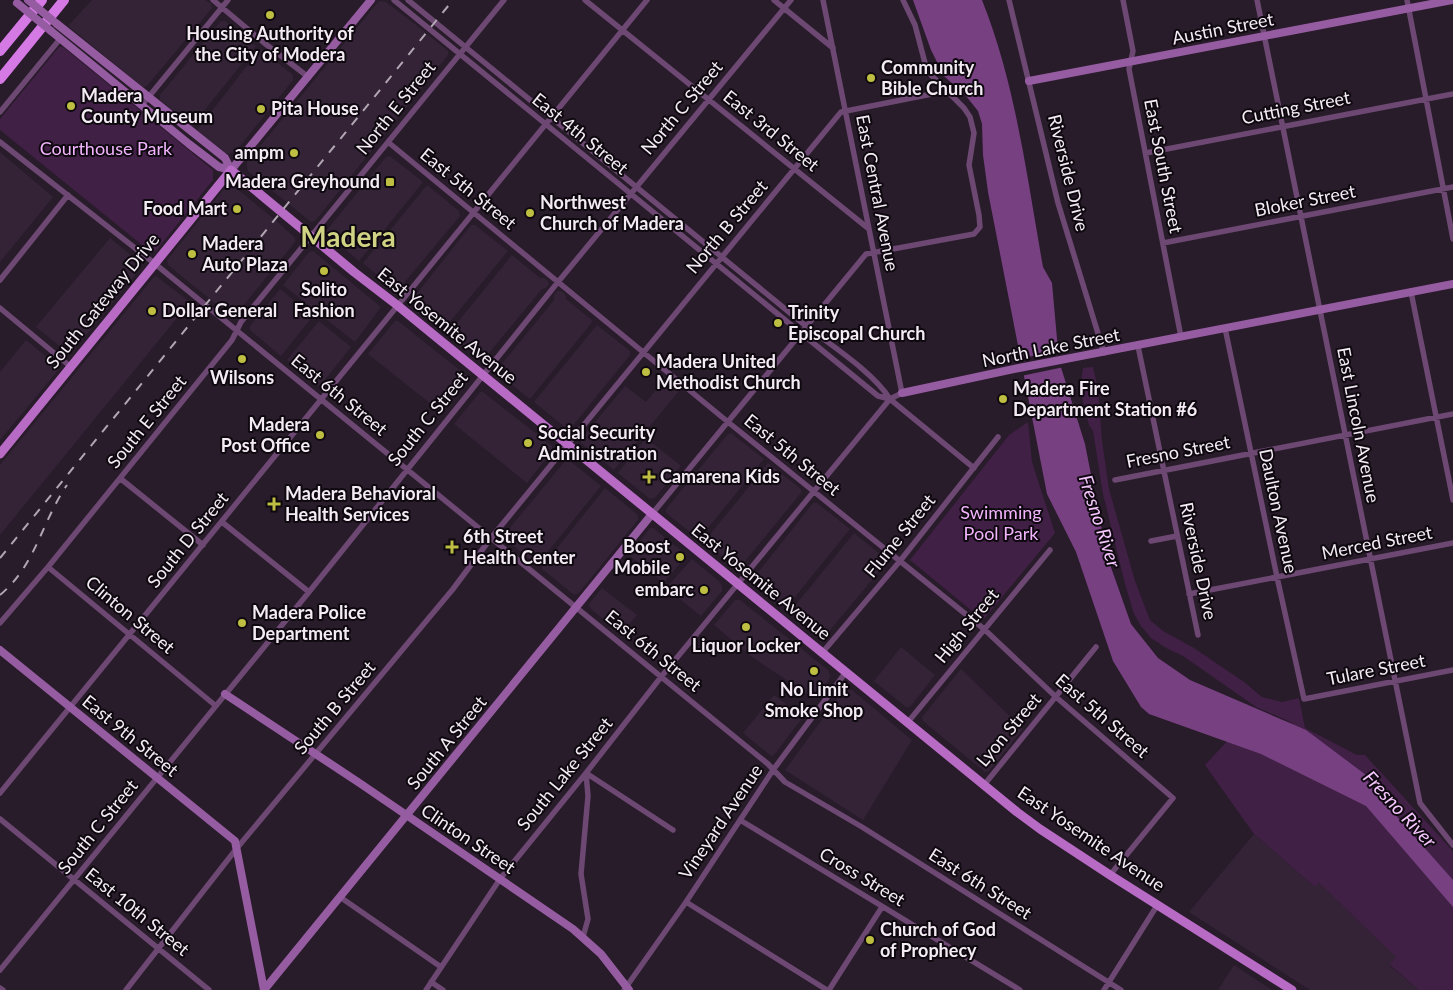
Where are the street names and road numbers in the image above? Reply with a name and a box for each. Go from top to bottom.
street label: Austin Street [1170,7,1276,49]
street label: North E Street [351,56,440,158]
street label: North C Street [636,56,727,159]
street label: East 3rd Street [719,85,824,176]
street label: Cutting Street [1240,86,1352,128]
street label: East 4th Street [528,88,633,179]
street label: East South Street [1140,97,1188,235]
street label: Riverside Drive [1044,112,1094,234]
street label: East Central Avenue [852,113,904,273]
street label: East 5th Street [416,143,521,234]
street label: North B Street [681,175,772,277]
street label: Bloker Street [1253,179,1358,221]
street label: South Gateway Drive [41,228,164,373]
street label: East Yosemite Avenue [374,262,522,388]
street label: North Lake Street [980,323,1122,371]
street label: East Lincoln Avenue [1333,345,1385,505]
street label: East 6th Street [287,349,392,440]
street label: South C Street [382,366,472,470]
street label: South E Street [102,370,191,472]
street label: East 5th Street [740,409,845,500]
street label: Fresno Street [1124,430,1232,472]
street label: Daulton Avenue [1255,446,1303,575]
street label: South D Street [142,487,233,592]
street label: Flume Street [859,489,940,581]
street label: Riverside Drive [1176,500,1222,622]
street label: East Yosemite Avenue [688,518,836,644]
street label: Merced Street [1320,520,1434,564]
street label: Clinton Street [82,571,180,658]
street label: High Street [930,583,1003,667]
street label: East 6th Street [601,605,706,696]
street label: Tulare Street [1325,649,1427,689]
street label: South B Street [289,656,380,758]
street label: East 5th Street [1051,669,1154,762]
street label: Lyon Street [971,688,1046,770]
street label: East 9th Street [78,690,183,781]
street label: South A Street [402,691,491,794]
street label: South Lake Street [512,712,617,834]
street label: Vineyard Avenue [674,760,767,883]
street label: South C Street [52,774,142,878]
street label: East Yosemite Avenue [1014,781,1169,896]
street label: Clinton Street [417,799,520,878]
street label: Cross Street [816,842,910,911]
street label: East 6th Street [925,843,1036,924]
street label: East 10th Street [81,863,195,960]

